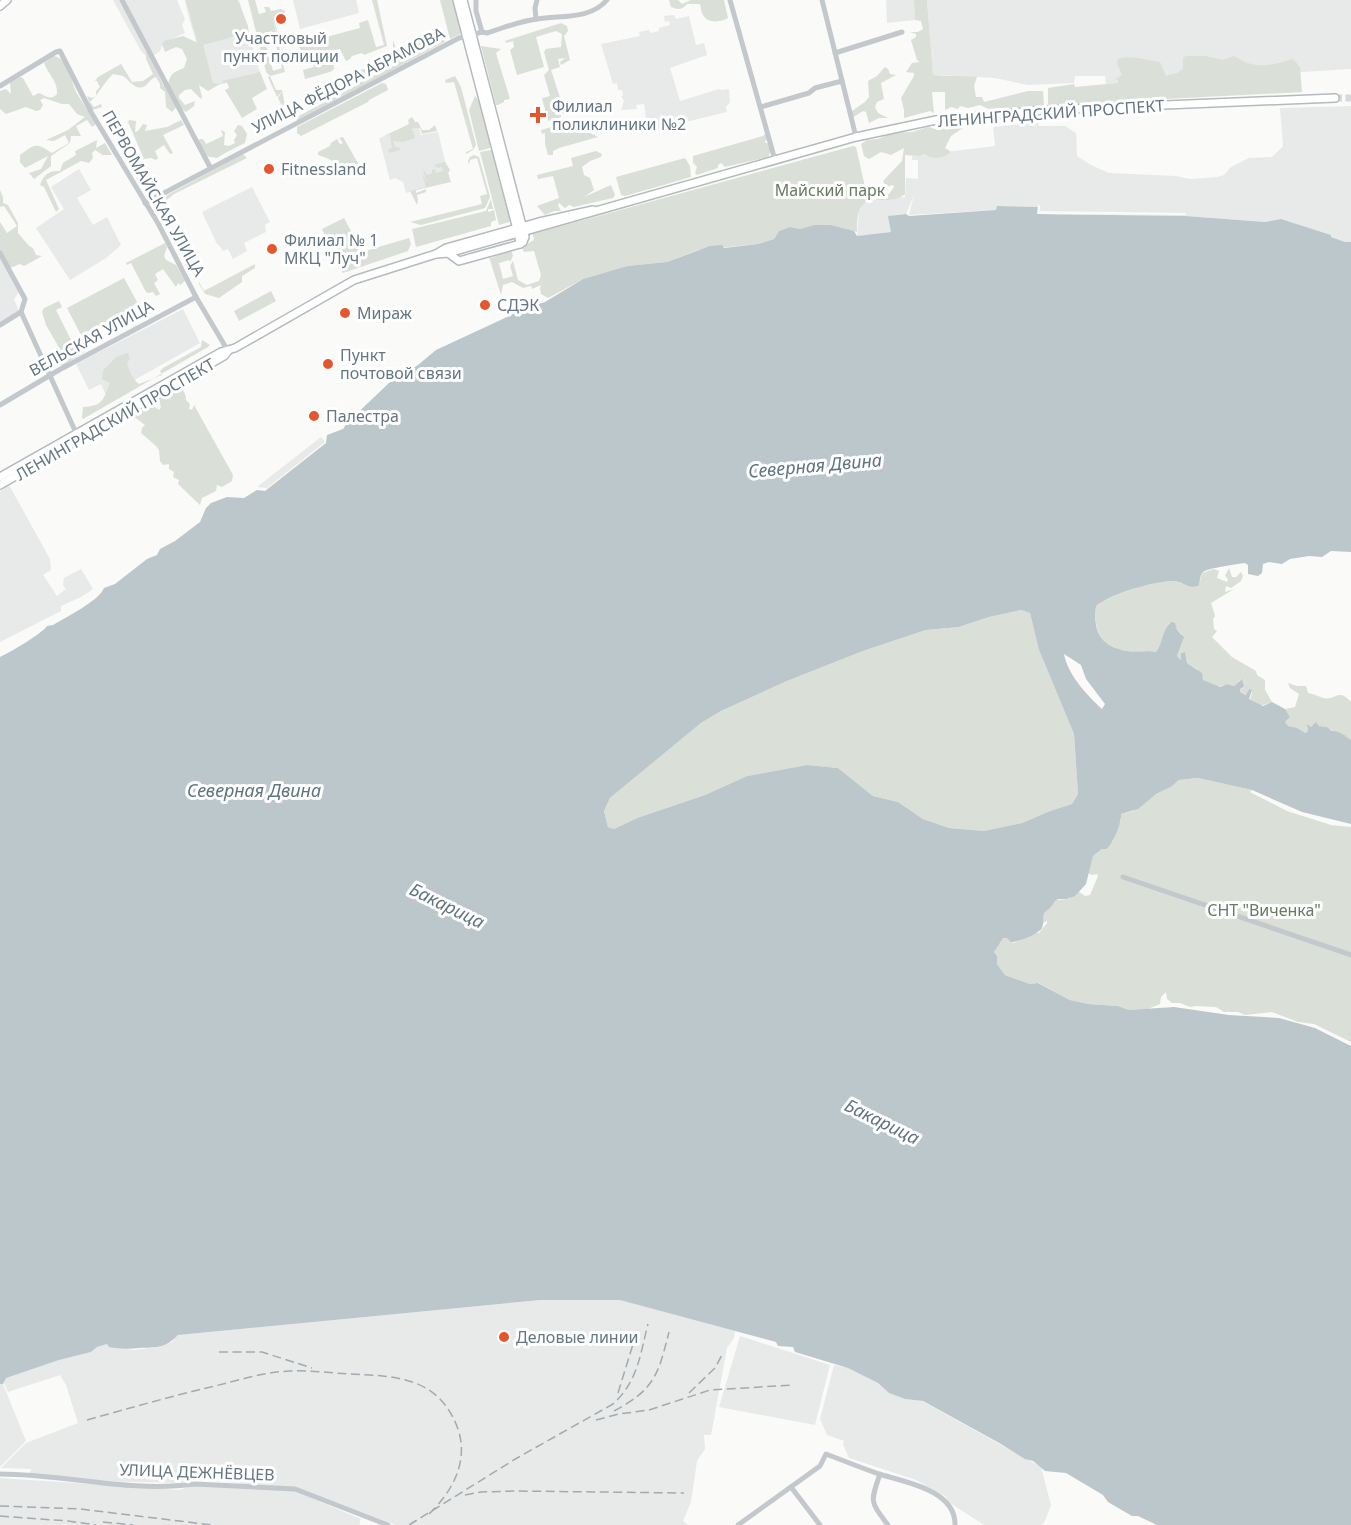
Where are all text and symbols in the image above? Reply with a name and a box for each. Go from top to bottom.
marker: Участковый пункт полиции [274,12,288,26]
street label: УЛИЦА ФЁДОРА АБРАМОВА [248,21,449,138]
place label: Участковый пункт полиции [223,27,339,67]
street label: ЛЕНИНГРАДСКИЙ ПРОСПЕКТ [937,94,1165,132]
place label: Филиал поликлиники №2 [552,95,686,135]
street label: ПЕРВОМАЙСКАЯ УЛИЦА [97,106,211,281]
marker: Филиал поликлиники №2 [529,106,547,124]
place label: Fitnessland [281,158,366,180]
marker: Fitnessland [262,162,276,176]
park label: Майский парк [775,179,886,201]
place label: Филиал № 1 МКЦ "Луч" [284,229,378,269]
marker: Филиал № 1 МКЦ "Луч" [265,242,279,256]
street label: ВЕЛЬСКАЯ УЛИЦА [25,294,158,381]
place label: СДЭК [497,294,539,316]
marker: СДЭК [478,298,492,312]
place label: Мираж [357,302,413,324]
marker: Мираж [338,306,352,320]
place label: Пункт почтовой связи [340,344,462,384]
street label: ЛЕНИНГРАДСКИЙ ПРОСПЕКТ [11,353,219,485]
marker: Пункт почтовой связи [321,357,335,371]
place label: Палестра [326,405,399,427]
marker: Палестра [307,409,321,423]
water label: Северная Двина [747,447,883,483]
water label: Северная Двина [187,778,321,802]
water label: Бакарица [406,877,489,934]
park label: СНТ "Виченка" [1207,899,1321,921]
water label: Бакарица [841,1093,924,1150]
place label: Деловые линии [516,1326,639,1348]
marker: Деловые линии [497,1330,511,1344]
street label: УЛИЦА ДЕЖНЁВЦЕВ [119,1458,275,1486]

